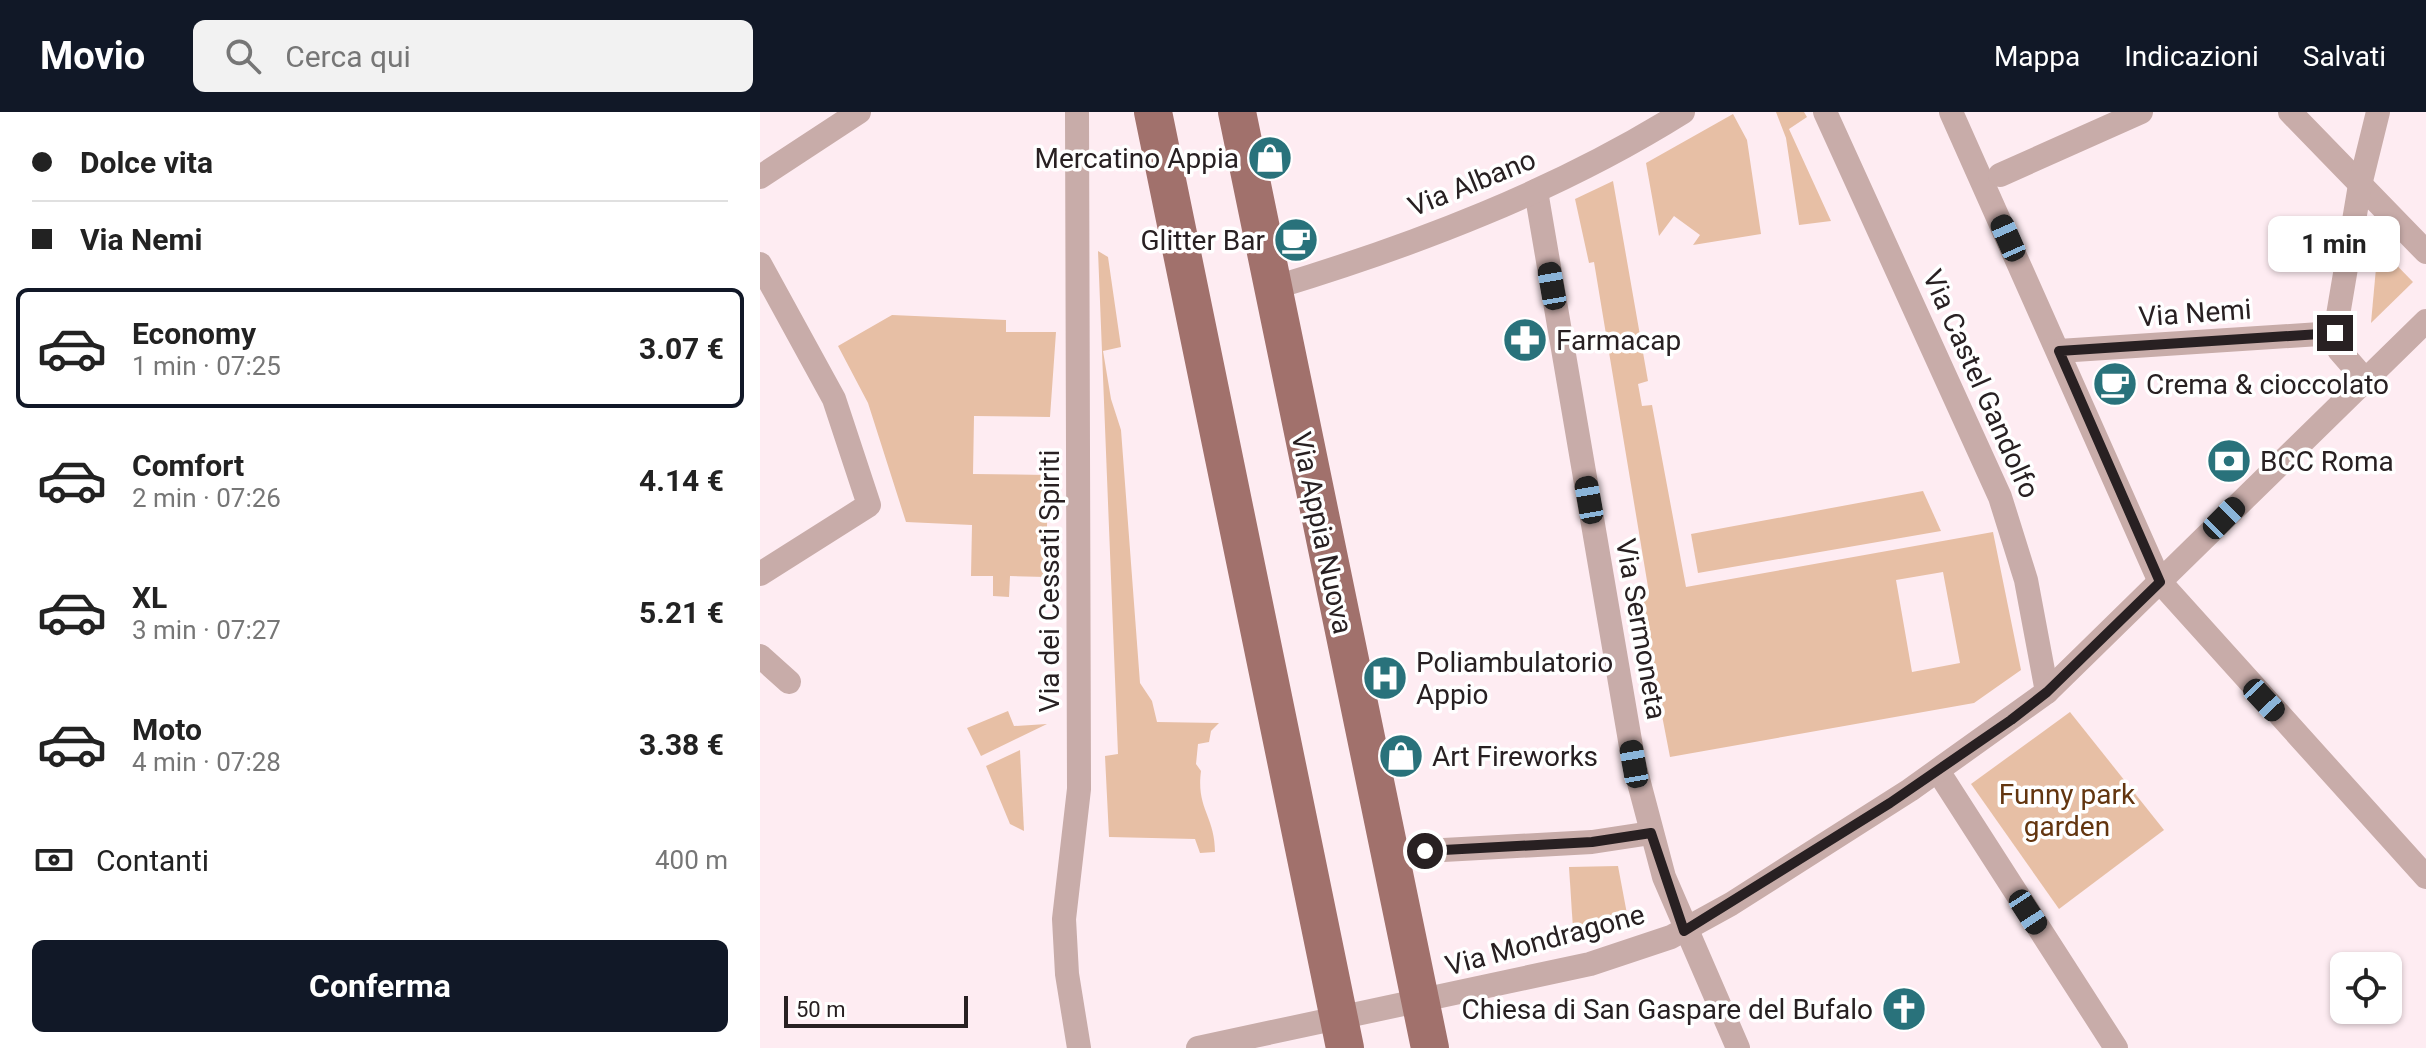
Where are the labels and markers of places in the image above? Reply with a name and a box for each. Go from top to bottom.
shop icon: Mercatino Appia [1246,134,1294,182]
place label: Mercatino Appia [1034,142,1239,175]
cafe icon: Glitter Bar [1272,216,1320,264]
place label: Glitter Bar [1141,224,1265,257]
pharmacy icon: Farmacap [1501,316,1549,364]
place label: Farmacap [1556,324,1681,357]
cafe icon: Crema & cioccolato [2091,360,2139,408]
place label: Crema & cioccolato [2146,368,2389,401]
bank icon: BCC Roma [2205,437,2253,485]
place label: BCC Roma [2260,445,2394,478]
place label: Poliambulatorio Appio [1416,646,1613,711]
hospital icon: Poliambulatorio Appio [1361,654,1409,702]
shop icon: Art Fireworks [1377,732,1425,780]
place label: Art Fireworks [1432,740,1598,773]
church icon: Chiesa di San Gaspare del Bufalo [1880,985,1928,1033]
place label: Chiesa di San Gaspare del Bufalo [1462,993,1873,1026]

